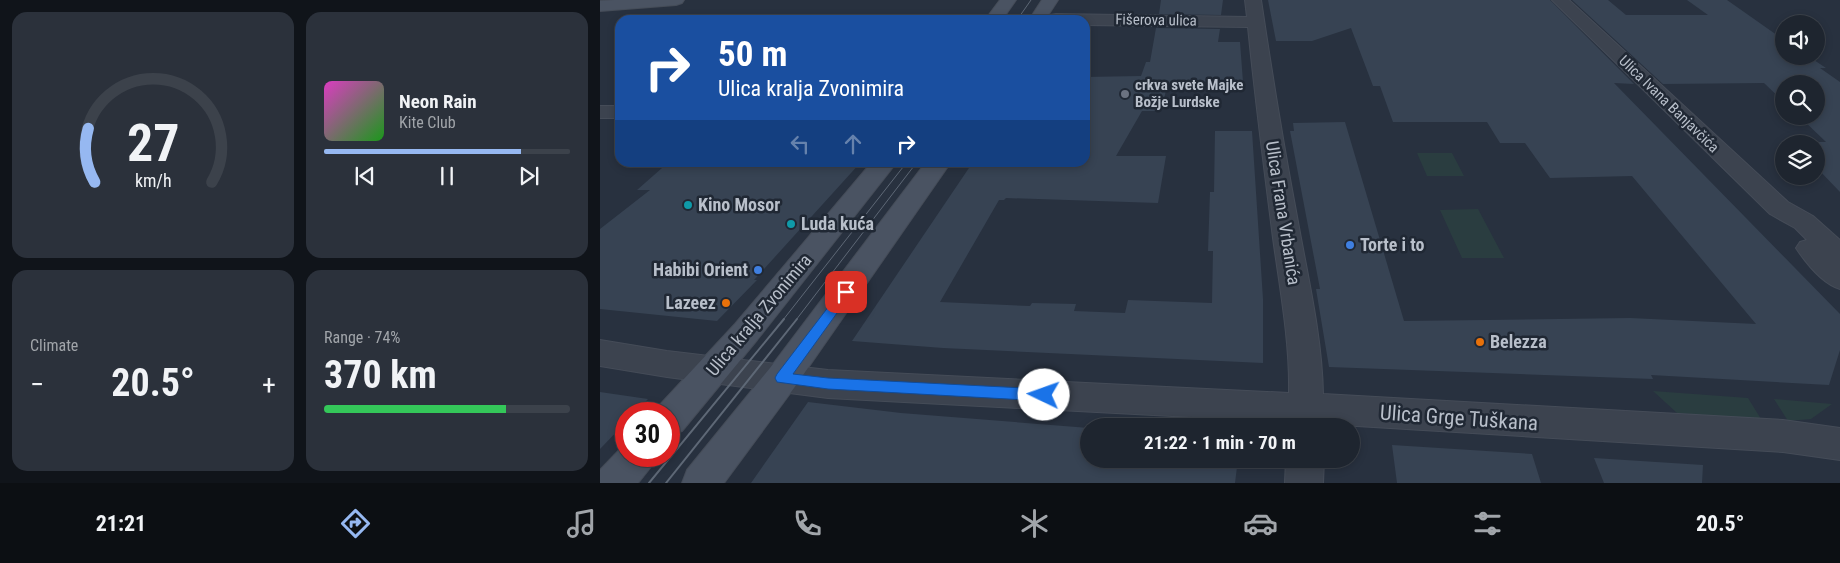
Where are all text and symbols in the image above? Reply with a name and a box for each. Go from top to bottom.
street label: Fišerova ulica [1115,10,1197,30]
map controls [1775,15,1825,185]
button: sound [1775,15,1825,65]
text: 50 m [718,34,787,75]
icon: right [635,35,700,100]
street label: Ulica Ivana Banjavčića [1615,52,1723,156]
button: search [1775,75,1825,125]
text: Ulica kralja Zvonimira [718,76,904,101]
place label: crkva svete Majke Božje Lurdske [1135,76,1243,111]
marker: crkva svete Majke Božje Lurdske [1119,88,1131,100]
text: Neon Rain [399,90,477,113]
text: 27 [127,113,179,174]
text: Kite Club [399,113,456,132]
icon: left [786,130,814,158]
icon: ahead [839,130,867,158]
icon: right [892,130,920,158]
button: layers [1775,135,1825,185]
street label: Ulica Frana Vrbanića [1262,139,1305,287]
icon: previous [351,162,379,190]
icon: pause [433,162,461,190]
icon: next [515,162,543,190]
text: km/h [135,170,171,191]
place label: Kino Mosor [698,194,780,215]
marker: Kino Mosor [682,199,694,211]
place label: Luda kuća [801,213,874,234]
marker: Luda kuća [785,218,797,230]
place label: Torte i to [1360,234,1425,255]
marker: Torte i to [1344,239,1356,251]
street label: Ulica kralja Zvonimira [702,250,816,380]
place label: Habibi Orient [653,259,748,280]
marker: Habibi Orient [752,264,764,276]
pin [825,271,867,313]
icon: arrive [832,278,860,306]
place label: Lazeez [666,292,716,313]
marker: Lazeez [720,297,732,309]
text: Range · 74% [324,328,400,347]
place label: Belezza [1490,331,1547,352]
text: Climate [30,336,78,355]
marker: Belezza [1474,336,1486,348]
text: 370 km [324,353,437,397]
text: 20.5° [111,361,195,405]
text: − [30,368,44,401]
text: + [262,368,276,401]
position arrow [1017,368,1069,420]
street label: Ulica Grge Tuškana [1379,400,1539,436]
speed limit sign: 30 [615,402,680,467]
text: 21:22 · 1 min · 70 m [1144,431,1296,454]
icon: directions [338,506,373,541]
icon: music [564,506,599,541]
icon: phone [790,506,825,541]
icon: climate [1017,506,1052,541]
icon: car [1243,506,1278,541]
icon: filters [1470,506,1505,541]
text: 21:21 [96,511,146,536]
text: 20.5° [1696,511,1744,536]

